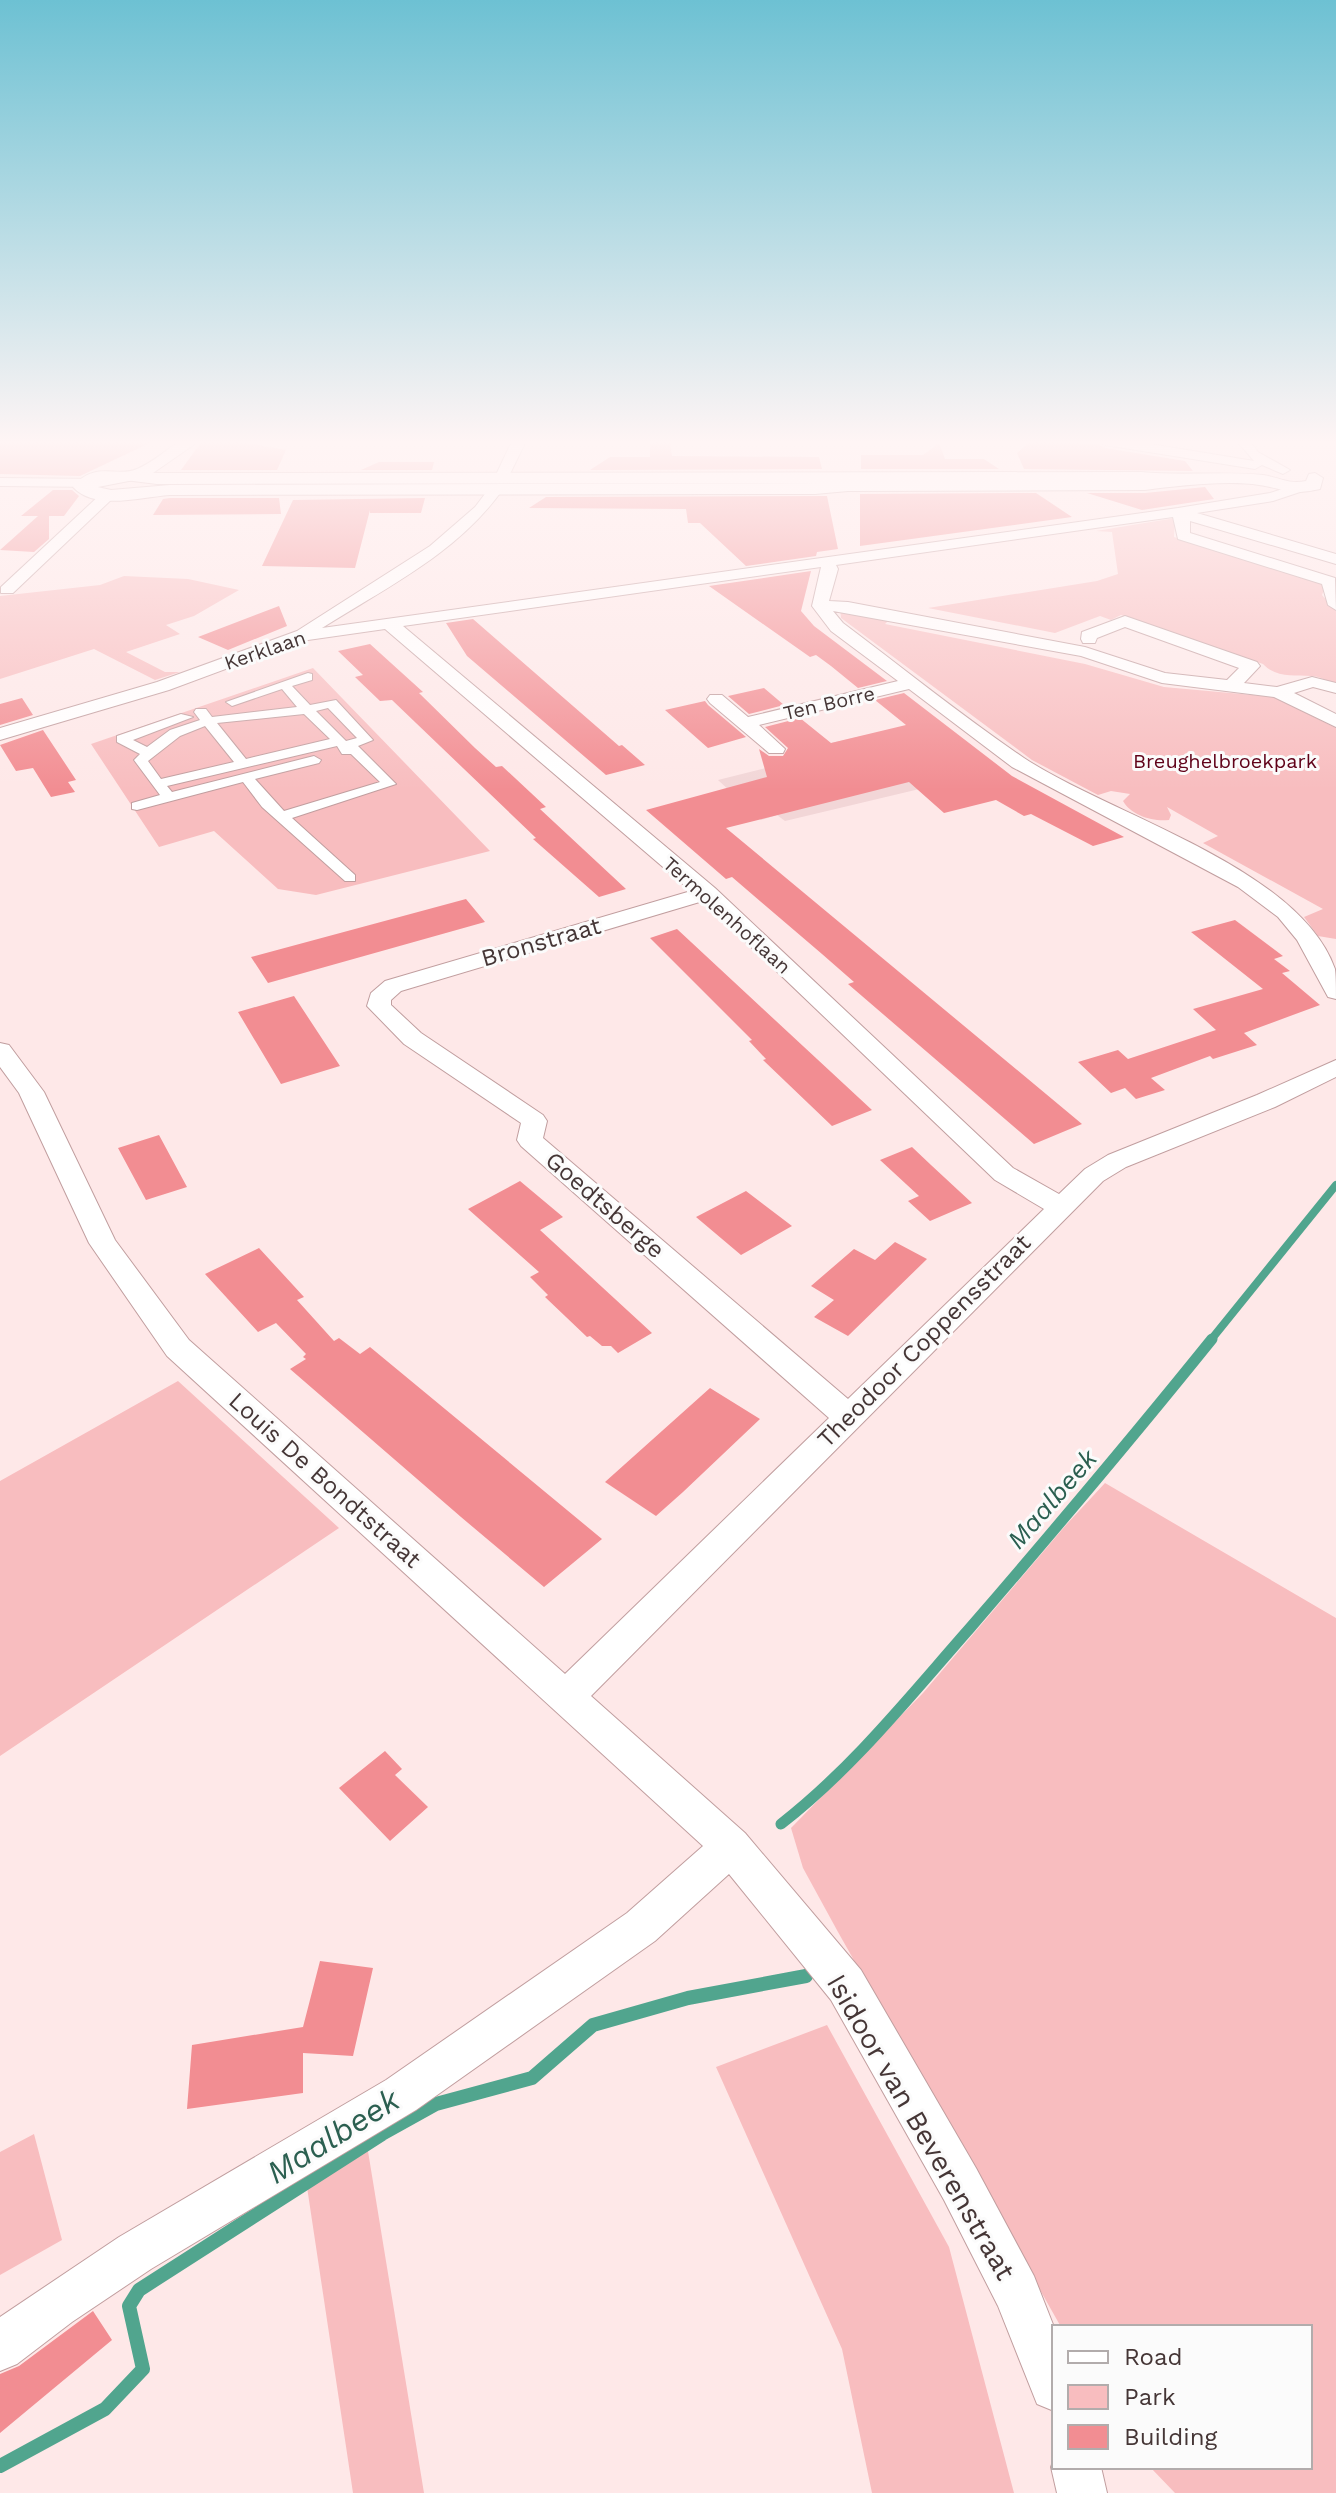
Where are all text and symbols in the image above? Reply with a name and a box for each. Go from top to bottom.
street label: Kerklaan [221,625,309,675]
street label: Ten Borre [781,681,877,725]
park label: Breughelbroekpark [1133,749,1317,773]
street label: Termolenhoflaan [658,851,796,979]
street label: Bronstraat [478,912,604,972]
street label: Goedtsberge [540,1146,670,1264]
street label: Theodoor Coppensstraat [812,1229,1036,1453]
street label: Louis De Bondtstraat [223,1386,427,1574]
water label: Maalbeek [1001,1443,1104,1555]
street label: Isidoor van Beverenstraat [820,1968,1022,2286]
water label: Maalbeek [260,2080,408,2192]
legend [1052,2325,1312,2469]
text: Road [1124,2343,1183,2371]
text: Park [1124,2383,1176,2411]
text: Building [1124,2423,1217,2451]

